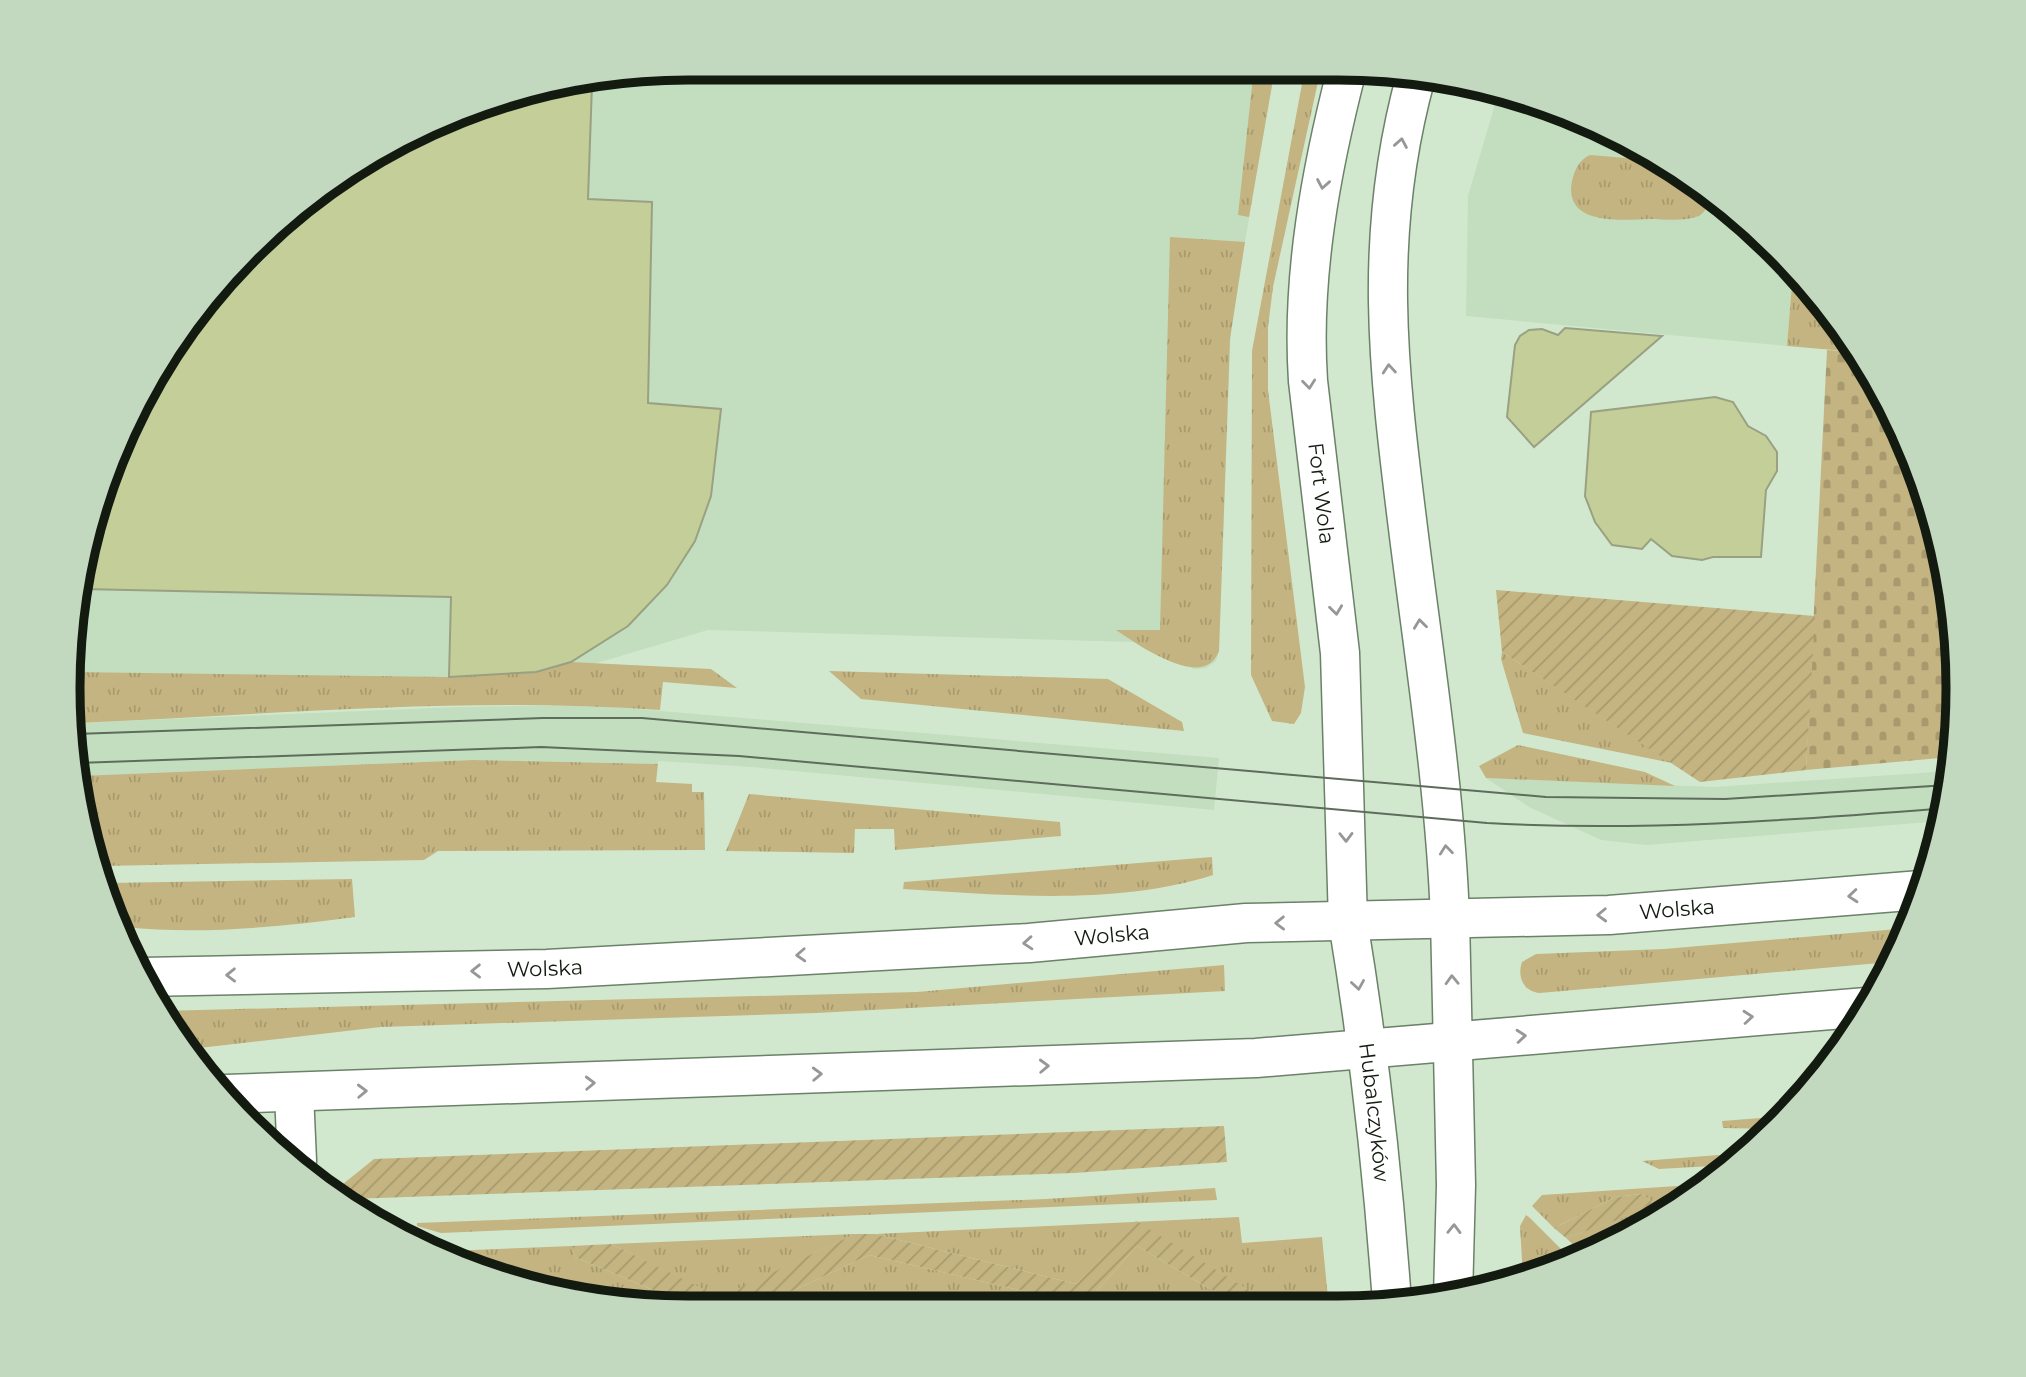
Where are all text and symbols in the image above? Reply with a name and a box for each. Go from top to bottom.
one-way arrow [1393,137,1408,149]
one-way arrow [1317,178,1332,190]
one-way arrow [1382,364,1397,375]
one-way arrow [1301,379,1316,390]
street label: Fort Wola [1303,441,1340,546]
one-way arrow [1328,604,1343,616]
one-way arrow [1413,618,1428,630]
one-way arrow [1338,832,1353,843]
one-way arrow [1439,844,1454,855]
one-way arrow [1848,888,1859,903]
street label: Wolska [1638,894,1716,925]
one-way arrow [1596,908,1607,923]
one-way arrow [1274,915,1285,930]
street label: Wolska [1073,919,1151,951]
one-way arrow [1023,935,1034,950]
one-way arrow [796,948,807,963]
street label: Wolska [507,954,584,982]
one-way arrow [470,963,481,978]
one-way arrow [225,968,236,983]
one-way arrow [1444,974,1459,985]
one-way arrow [1350,979,1365,991]
one-way arrow [1743,1010,1754,1025]
one-way arrow [1516,1029,1527,1044]
street label: Hubalczyków [1354,1041,1395,1184]
one-way arrow [1040,1058,1050,1074]
one-way arrow [812,1067,823,1082]
one-way arrow [585,1075,596,1090]
one-way arrow [357,1083,368,1098]
one-way arrow [1446,1223,1461,1234]

